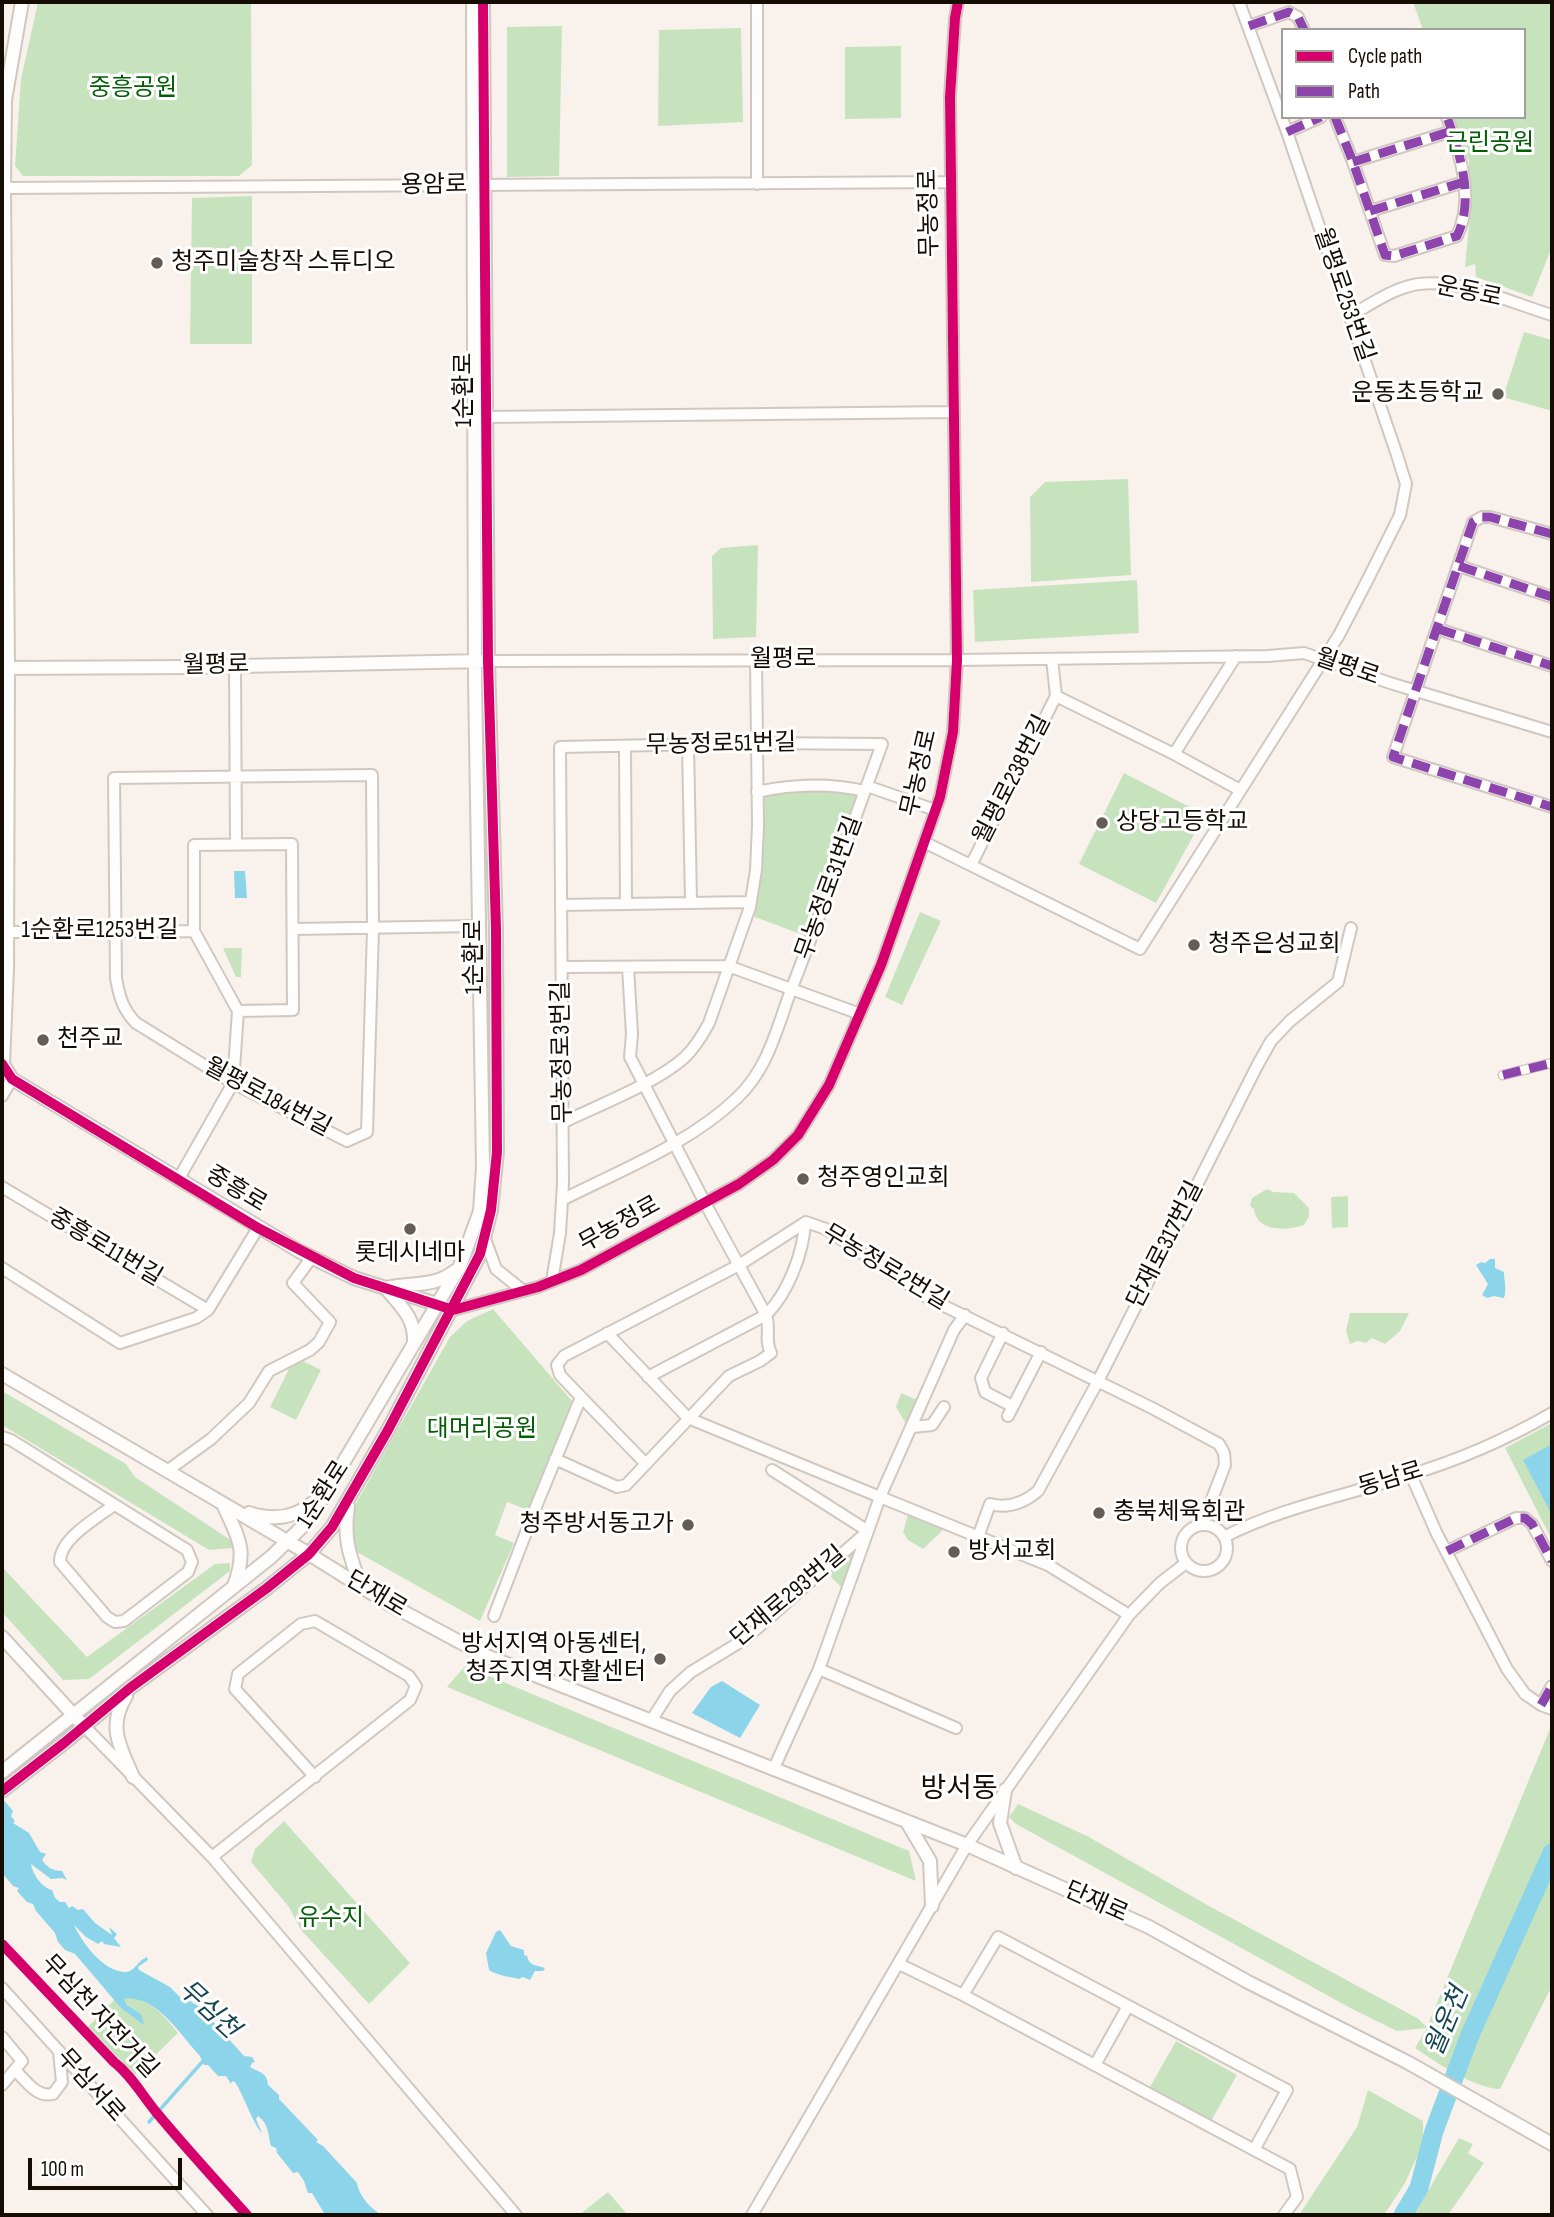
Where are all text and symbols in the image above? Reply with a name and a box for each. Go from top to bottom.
legend [1281,28,1526,119]
text: Cycle path [1348,44,1422,69]
park label: 중흥공원 [89,75,177,103]
text: Path [1348,79,1380,104]
park label: 근린공원 [1446,130,1534,158]
street label: 무농정로 [915,169,945,257]
street label: 용암로 [401,171,467,201]
street label: 월평로253번길 [1307,224,1379,366]
place label: 청주미술창작 스튜디오 [171,249,396,277]
marker: 청주미술창작 스튜디오 [149,255,165,271]
street label: 운동로 [1434,272,1504,314]
street label: 1순환로 [451,353,479,427]
place label: 운동초등학교 [1352,380,1484,408]
marker: 운동초등학교 [1490,386,1506,402]
street label: 월평로 [1311,644,1383,692]
street label: 월평로 [750,646,816,674]
street label: 월평로 [183,651,249,681]
street label: 월평로238번길 [968,711,1058,849]
street label: 무농정로 [896,727,944,819]
street label: 무농정로51번길 [646,729,796,761]
place label: 상당고등학교 [1116,809,1248,837]
street label: 무농정로31번길 [791,812,869,964]
marker: 상당고등학교 [1094,815,1110,831]
street label: 1순환로1253번길 [21,917,179,945]
street label: 1순환로 [461,920,489,994]
place label: 청주은성교회 [1208,931,1340,959]
marker: 청주은성교회 [1186,937,1202,953]
street label: 무농정로3번길 [547,980,579,1124]
place label: 천주교 [57,1026,123,1054]
marker: 천주교 [35,1032,51,1048]
street label: 월평로184번길 [199,1052,335,1144]
street label: 중흥로 [200,1161,272,1219]
place label: 청주영인교회 [817,1165,949,1193]
marker: 청주영인교회 [795,1171,811,1187]
street label: 단재로317번길 [1122,1177,1210,1313]
street label: 무농정로 [574,1191,666,1259]
street label: 중흥로11번길 [43,1203,167,1293]
street label: 무농정로2번길 [817,1219,953,1317]
marker: 롯데시네마 [402,1221,418,1237]
place label: 롯데시네마 [355,1240,465,1268]
park label: 대머리공원 [427,1416,537,1444]
street label: 1순환로 [292,1456,356,1534]
street label: 동남로 [1355,1457,1427,1503]
place label: 충북체육회관 [1113,1499,1245,1527]
marker: 충북체육회관 [1091,1505,1107,1521]
place label: 청주방서동고가 [519,1511,674,1539]
marker: 청주방서동고가 [680,1517,696,1533]
place label: 방서교회 [968,1538,1056,1566]
street label: 단재로293번길 [726,1541,852,1653]
marker: 방서교회 [946,1544,962,1560]
street label: 단재로 [340,1566,412,1624]
place label: 방서지역 아동센터, 청주지역 자활센터 [461,1631,646,1687]
marker: 방서지역 아동센터, 청주지역 자활센터 [652,1651,668,1667]
district label: 방서동 [920,1773,998,1807]
street label: 단재로 [1060,1876,1132,1930]
park label: 유수지 [298,1905,364,1933]
street label: 무심천 자전거길 [34,1949,164,2085]
water label: 무심천 [171,1974,245,2046]
water label: 월운천 [1420,1983,1476,2061]
street label: 무심서로 [50,2044,130,2128]
scale bar [32,2144,186,2188]
text: 100 m [41,2157,84,2182]

